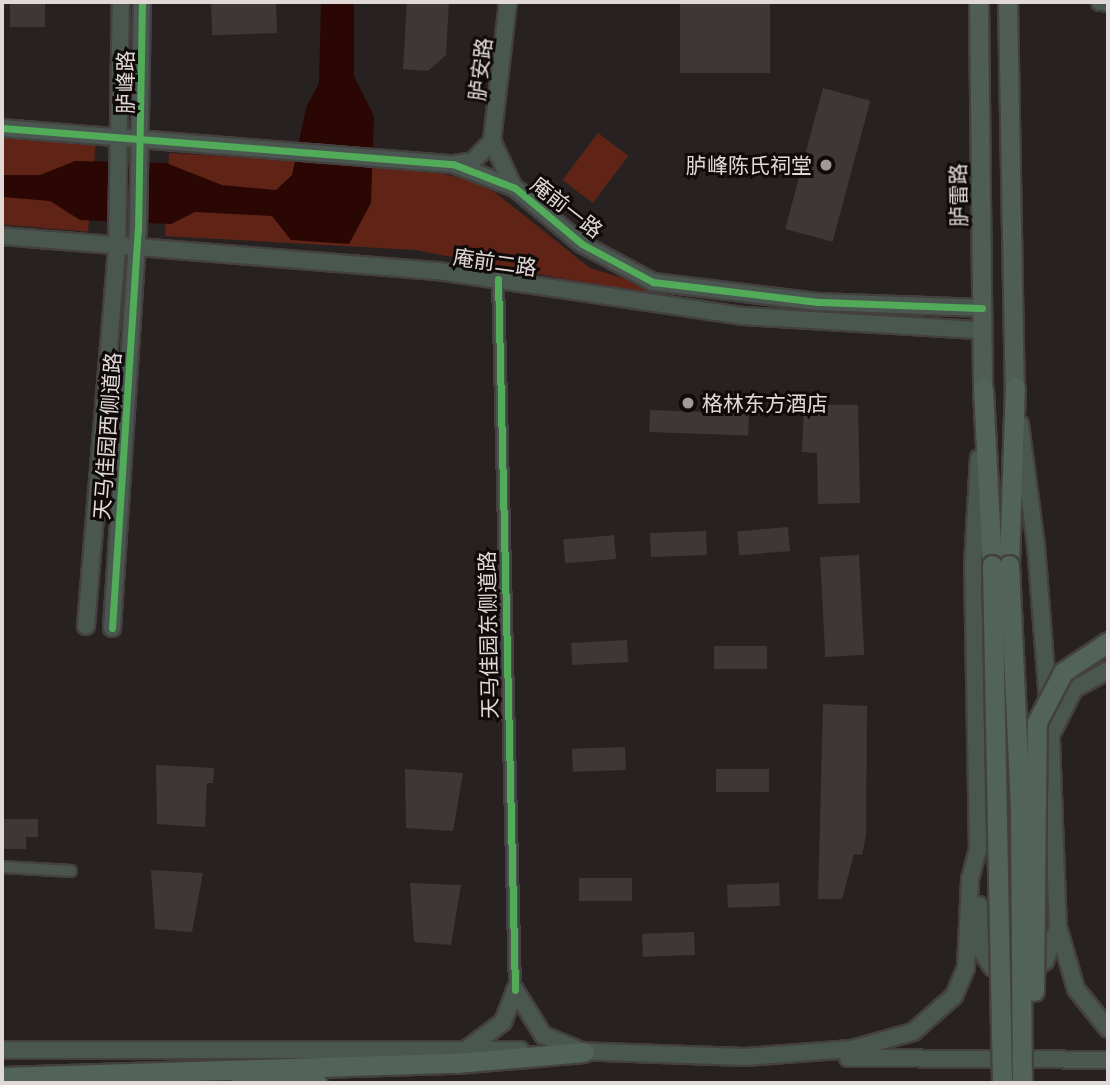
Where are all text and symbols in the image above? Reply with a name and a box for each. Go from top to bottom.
street label: 胪安路 [464,36,496,102]
street label: 胪峰路 [112,51,138,113]
place label: 胪峰陈氏祠堂 [686,152,812,178]
marker: 胪峰陈氏祠堂 [818,157,834,173]
street label: 胪雷路 [945,163,971,227]
street label: 庵前一路 [526,171,608,243]
street label: 庵前二路 [452,244,538,280]
street label: 天马佳园西侧道路 [89,351,125,521]
place label: 格林东方酒店 [702,390,828,416]
marker: 格林东方酒店 [680,395,696,411]
street label: 天马佳园东侧道路 [474,551,502,719]

